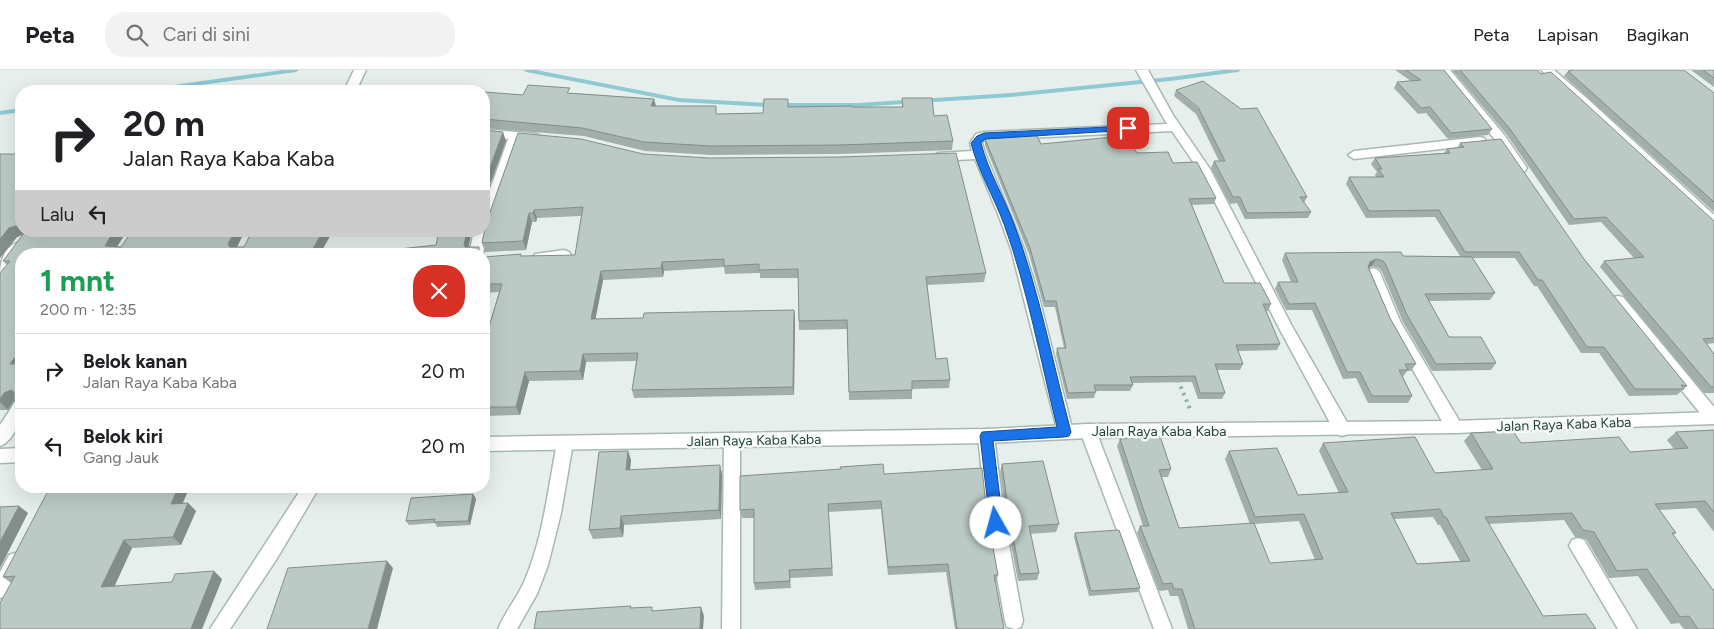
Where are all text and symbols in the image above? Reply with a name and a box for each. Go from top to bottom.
search box [105,12,455,57]
text: Peta [25,20,75,49]
icon: search [123,21,151,49]
text: Cari di sini [163,23,250,46]
text: Peta [1473,24,1509,46]
text: Lapisan [1537,24,1598,46]
text: Bagikan [1626,24,1689,46]
text: 20 m [123,103,205,145]
icon: right [40,105,105,170]
pin [1107,107,1149,149]
icon: arrive [1114,114,1142,142]
text: Jalan Raya Kaba Kaba [123,145,335,172]
icon: left [84,200,112,228]
text: Lalu [40,203,74,226]
text: 1 mnt [40,262,115,299]
button: close [413,265,465,317]
text: 200 m · 12:35 [40,300,137,319]
text: Belok kanan [83,350,187,373]
icon: right [40,357,68,385]
text: 20 m [421,360,465,383]
text: Jalan Raya Kaba Kaba [83,373,237,392]
street label: Jalan Raya Kaba Kaba [1496,414,1632,435]
street label: Jalan Raya Kaba Kaba [1092,423,1226,440]
text: Belok kiri [83,425,163,448]
street label: Jalan Raya Kaba Kaba [687,431,822,450]
icon: left [40,432,68,460]
text: 20 m [421,435,465,458]
text: Gang Jauk [83,448,159,467]
position arrow [969,496,1021,548]

